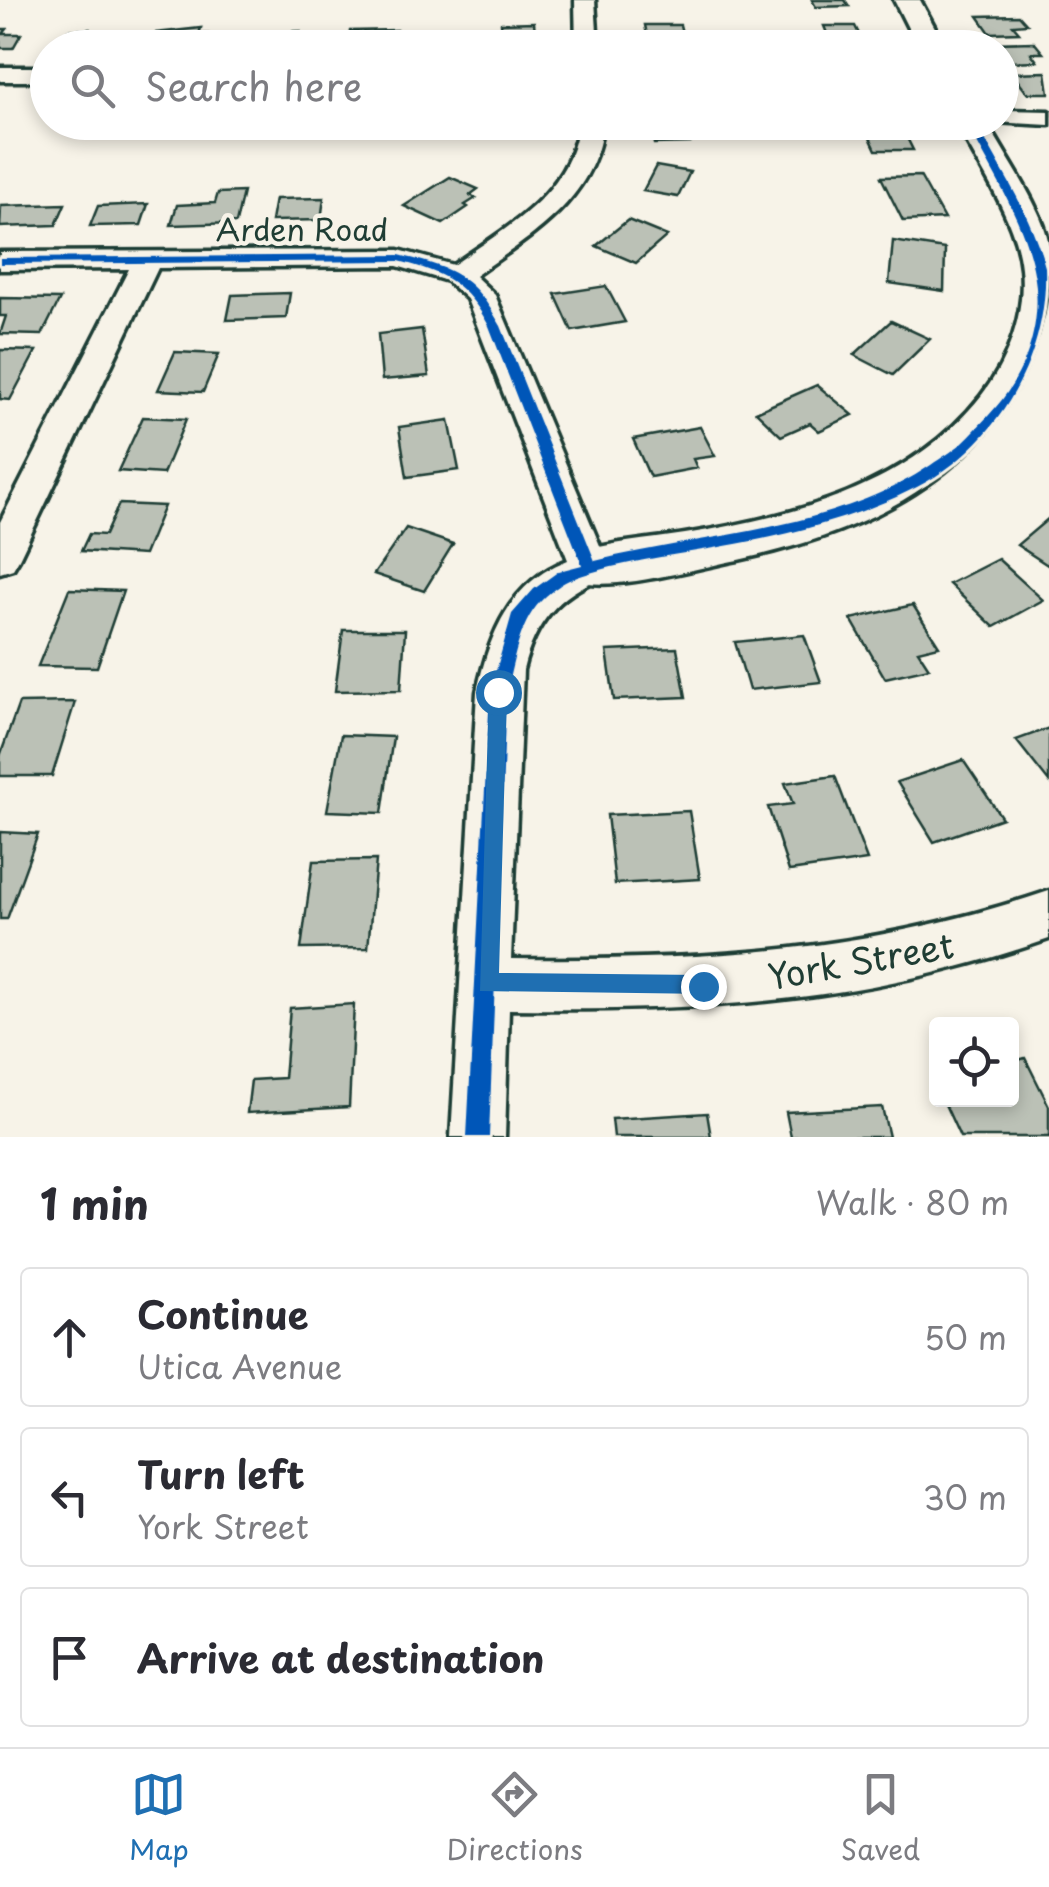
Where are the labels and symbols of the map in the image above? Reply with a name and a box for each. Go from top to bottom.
street label: Arden Road [216,206,388,251]
route start [476,670,522,716]
street label: York Street [763,917,958,1002]
route end [681,964,727,1010]

